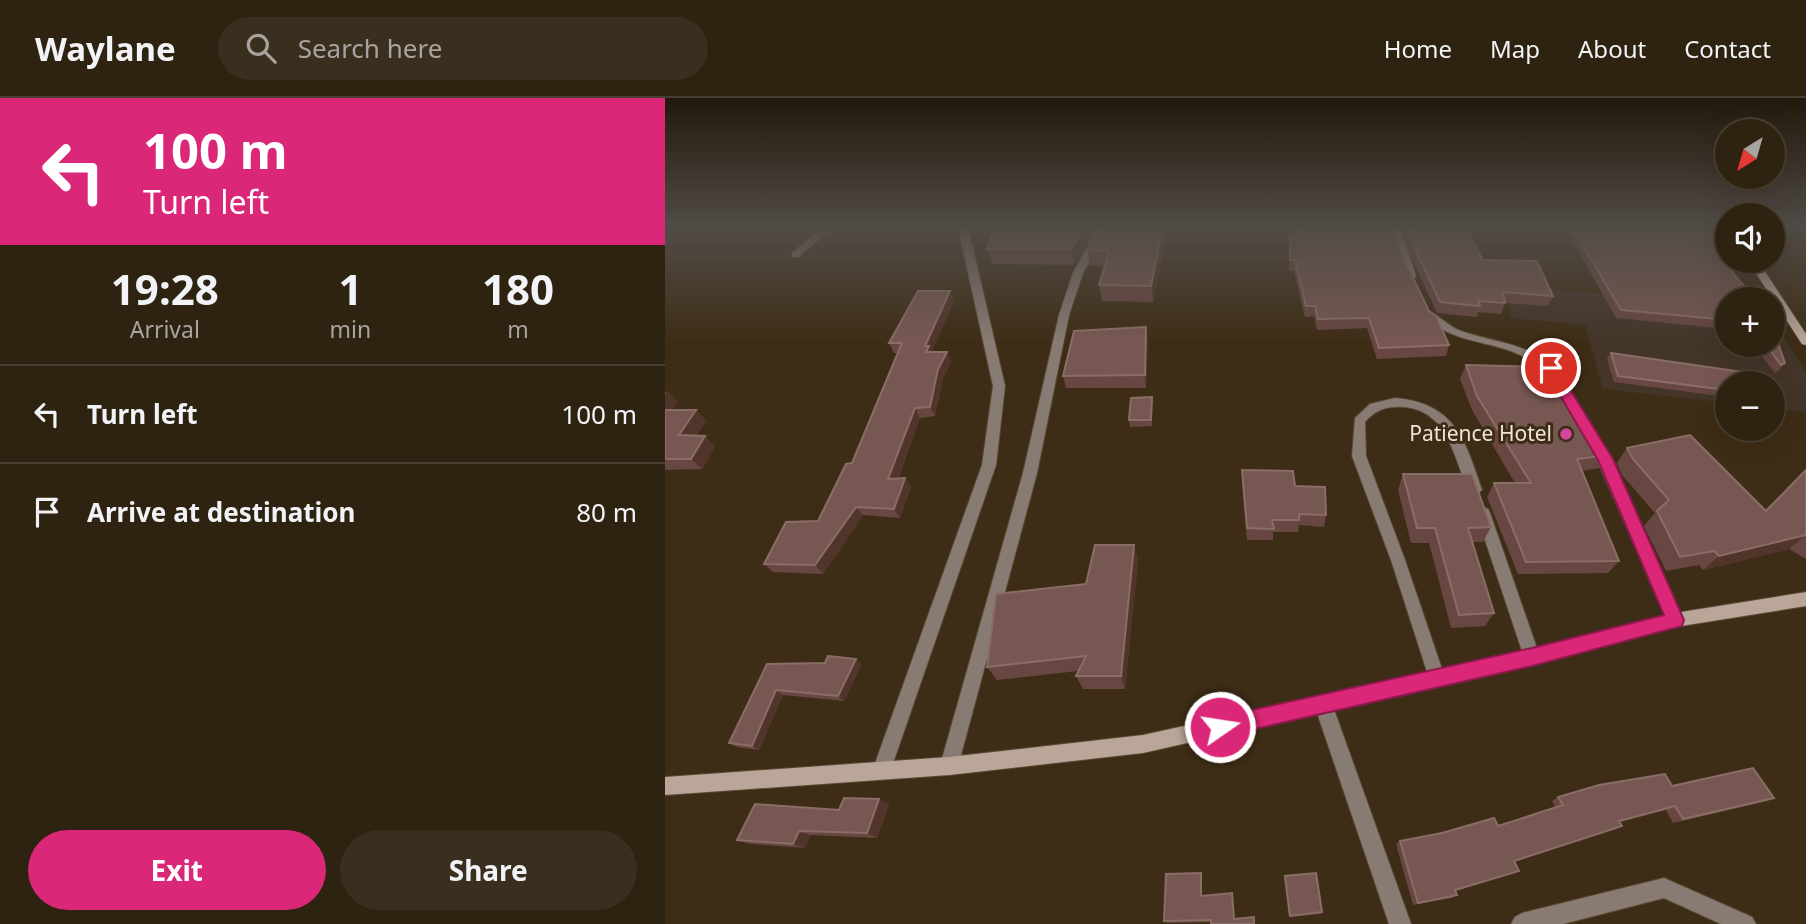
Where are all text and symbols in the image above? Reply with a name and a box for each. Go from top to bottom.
search box [218,17,708,80]
text: Waylane [35,26,176,71]
icon: search [242,29,280,67]
text: Search here [298,30,442,66]
text: Home [1384,32,1452,65]
text: Map [1490,32,1540,65]
text: About [1578,32,1646,65]
text: Contact [1684,32,1771,65]
text: 100 m [143,117,288,183]
north arrow [1715,119,1785,189]
map controls [1715,119,1785,441]
icon: left [28,126,119,217]
text: Turn left [143,180,269,223]
button: sound [1715,203,1785,273]
text: 19:28 [111,260,219,317]
text: 1 [338,260,362,317]
text: 180 [482,260,554,317]
button: + [1715,287,1785,357]
text: Arrival [130,313,200,345]
text: min [330,313,371,345]
text: m [507,313,529,345]
pin [1521,338,1581,398]
icon: arrive [1532,349,1570,387]
button: − [1715,371,1785,441]
icon: left [28,395,66,433]
text: Turn left [87,396,198,432]
text: 100 m [561,396,637,432]
place label: Patience Hotel [1409,419,1552,447]
marker: Patience Hotel [1558,426,1574,442]
icon: arrive [28,493,66,531]
text: Arrive at destination [87,494,356,530]
text: 80 m [576,494,637,530]
position arrow [1183,690,1257,764]
button: Exit [28,830,326,910]
button: Share [340,830,637,910]

